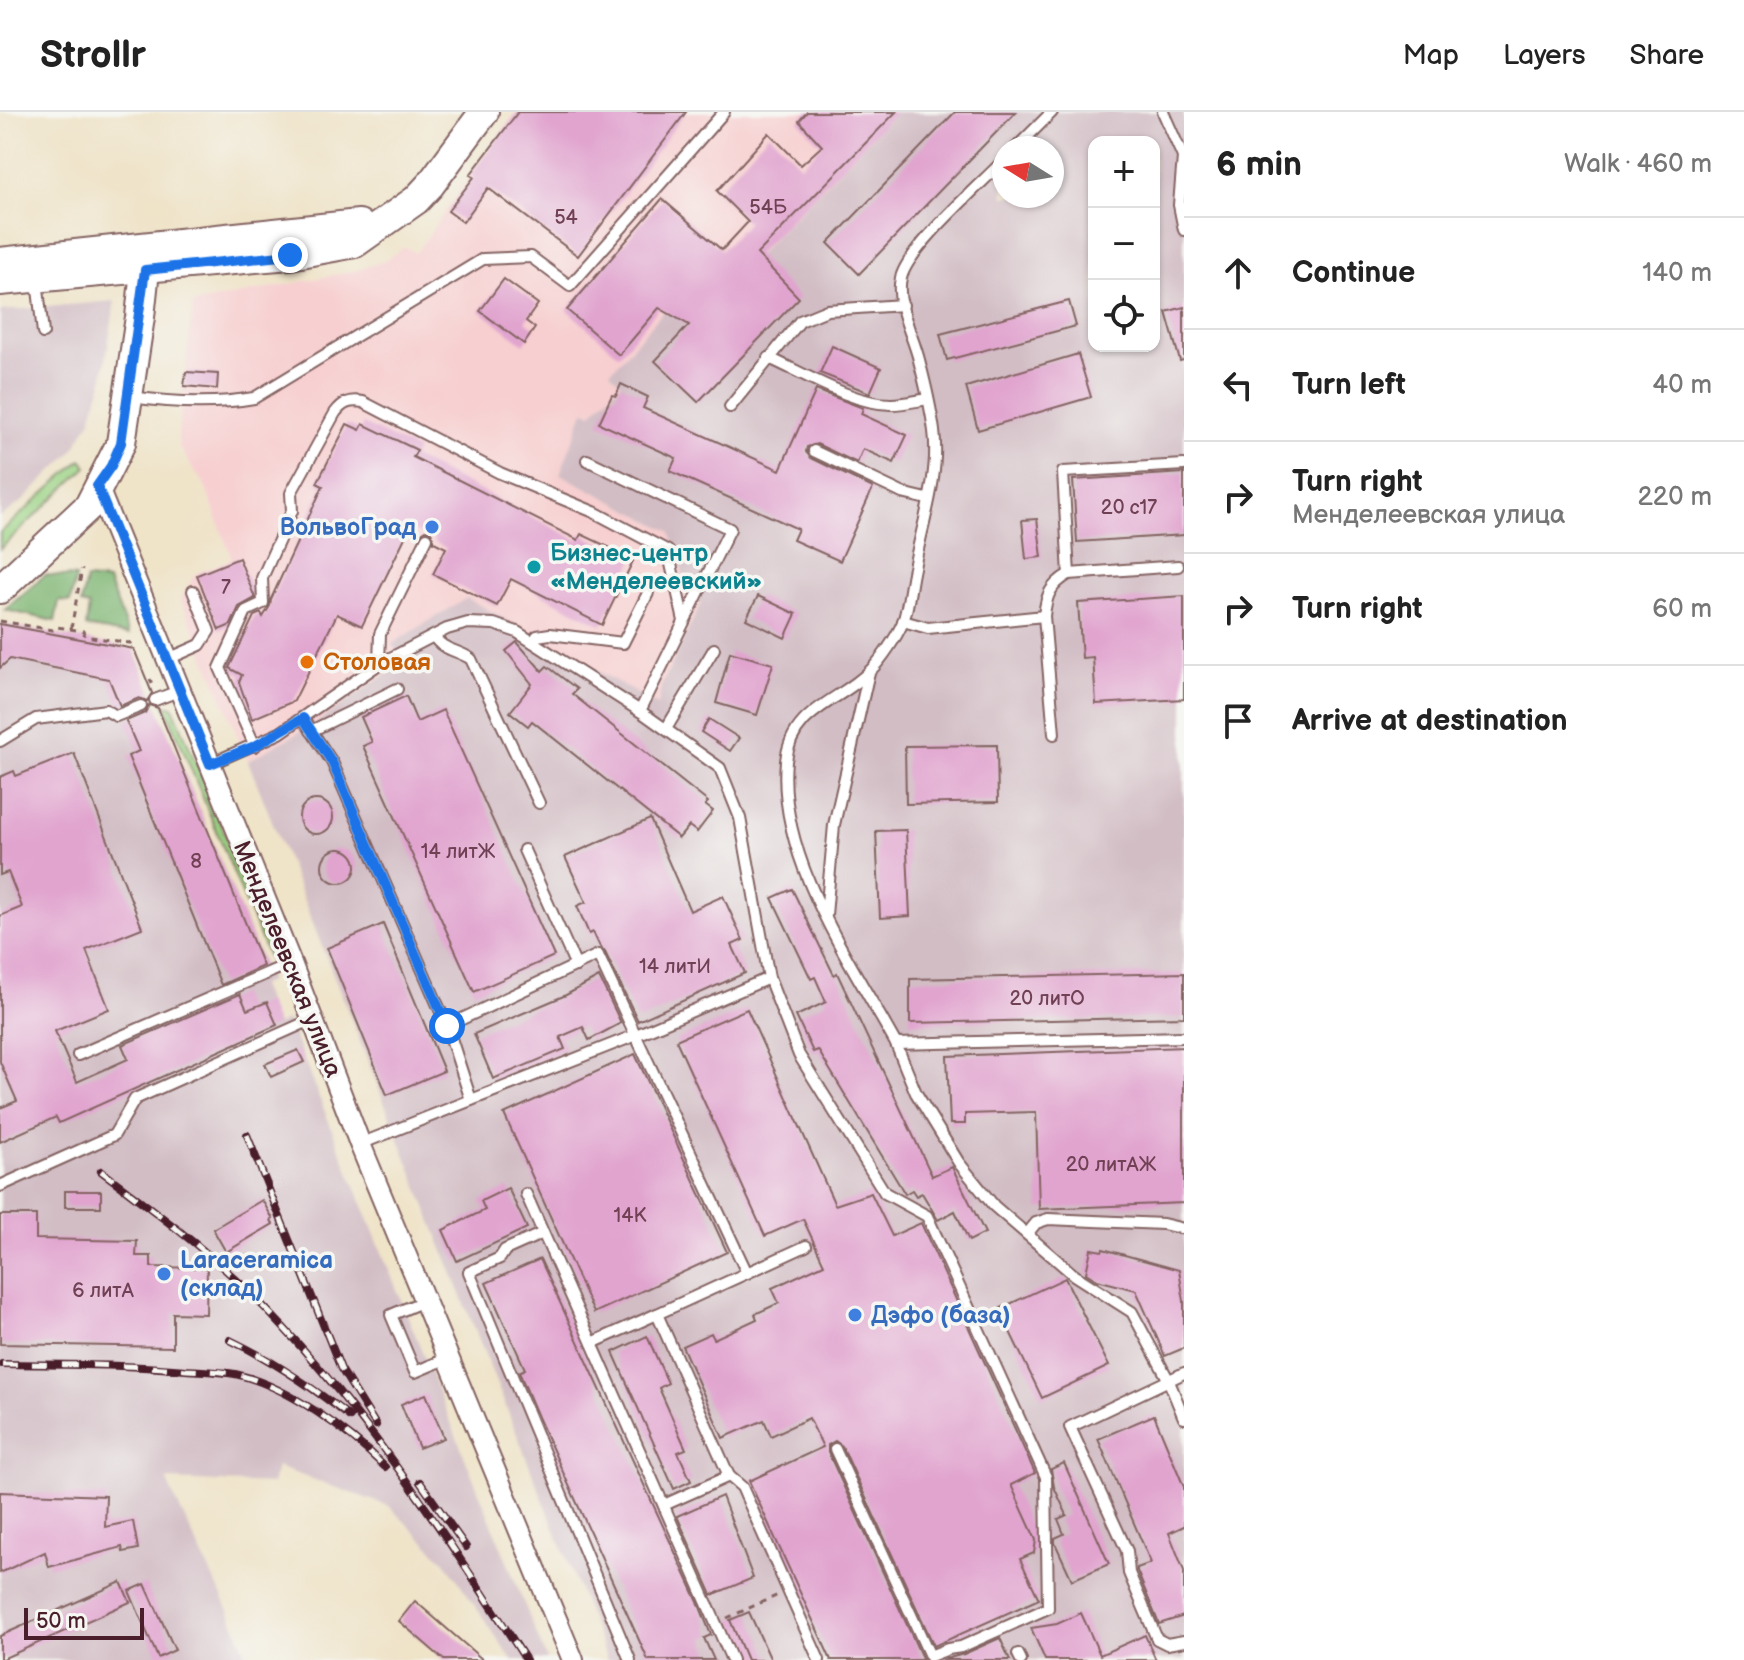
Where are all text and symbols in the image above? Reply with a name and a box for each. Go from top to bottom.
text: Strollr [40,33,146,78]
text: Map [1403,39,1459,72]
text: Layers [1503,39,1586,72]
text: Share [1630,39,1704,72]
north arrow [992,136,1064,208]
map controls [1088,136,1160,352]
button: + [1088,136,1160,208]
text: 6 min [1216,144,1302,185]
text: Walk · 460 m [1564,149,1712,180]
house number: 54Б [749,196,787,220]
house number: 54 [554,206,578,230]
button: − [1088,208,1160,280]
route end [272,237,308,273]
icon: ahead [1216,251,1260,295]
text: Continue [1292,255,1415,291]
text: 140 m [1642,258,1712,289]
button: locate [1088,280,1160,352]
icon: left [1216,363,1260,407]
text: Turn left [1292,367,1406,403]
text: 40 m [1652,370,1712,401]
text: Turn right [1292,464,1423,500]
icon: right [1216,475,1260,519]
text: 220 m [1638,482,1712,513]
house number: 20 с17 [1101,496,1157,520]
text: Менделеевская улица [1292,500,1565,531]
place label: ВольвоГрад [280,513,417,542]
marker: ВольвоГрад [423,518,441,536]
place label: Бизнес-центр «Менделеевский» [550,539,762,596]
marker: Бизнес-центр «Менделеевский» [525,558,543,576]
house number: 7 [221,576,231,600]
icon: right [1216,587,1260,631]
text: Turn right [1292,591,1423,627]
text: 60 m [1652,594,1712,625]
place label: Столовая [323,648,431,677]
marker: Столовая [298,653,316,671]
icon: arrive [1216,699,1260,743]
text: Arrive at destination [1292,703,1568,739]
street label: Менделеевская улица [227,837,348,1082]
house number: 14 литЖ [421,840,496,864]
house number: 8 [190,850,202,874]
house number: 14 литИ [639,955,711,979]
house number: 20 литО [1009,987,1085,1011]
route start [429,1008,465,1044]
house number: 20 литАЖ [1066,1153,1157,1177]
house number: 14К [614,1204,647,1228]
place label: Laraceramica (склад) [180,1246,333,1303]
marker: Laraceramica (склад) [155,1265,173,1283]
house number: 6 литА [72,1279,135,1303]
place label: Дэфо (база) [871,1301,1011,1330]
marker: Дэфо (база) [846,1306,864,1324]
scale bar [24,1604,144,1640]
text: 50 m [36,1608,86,1635]

